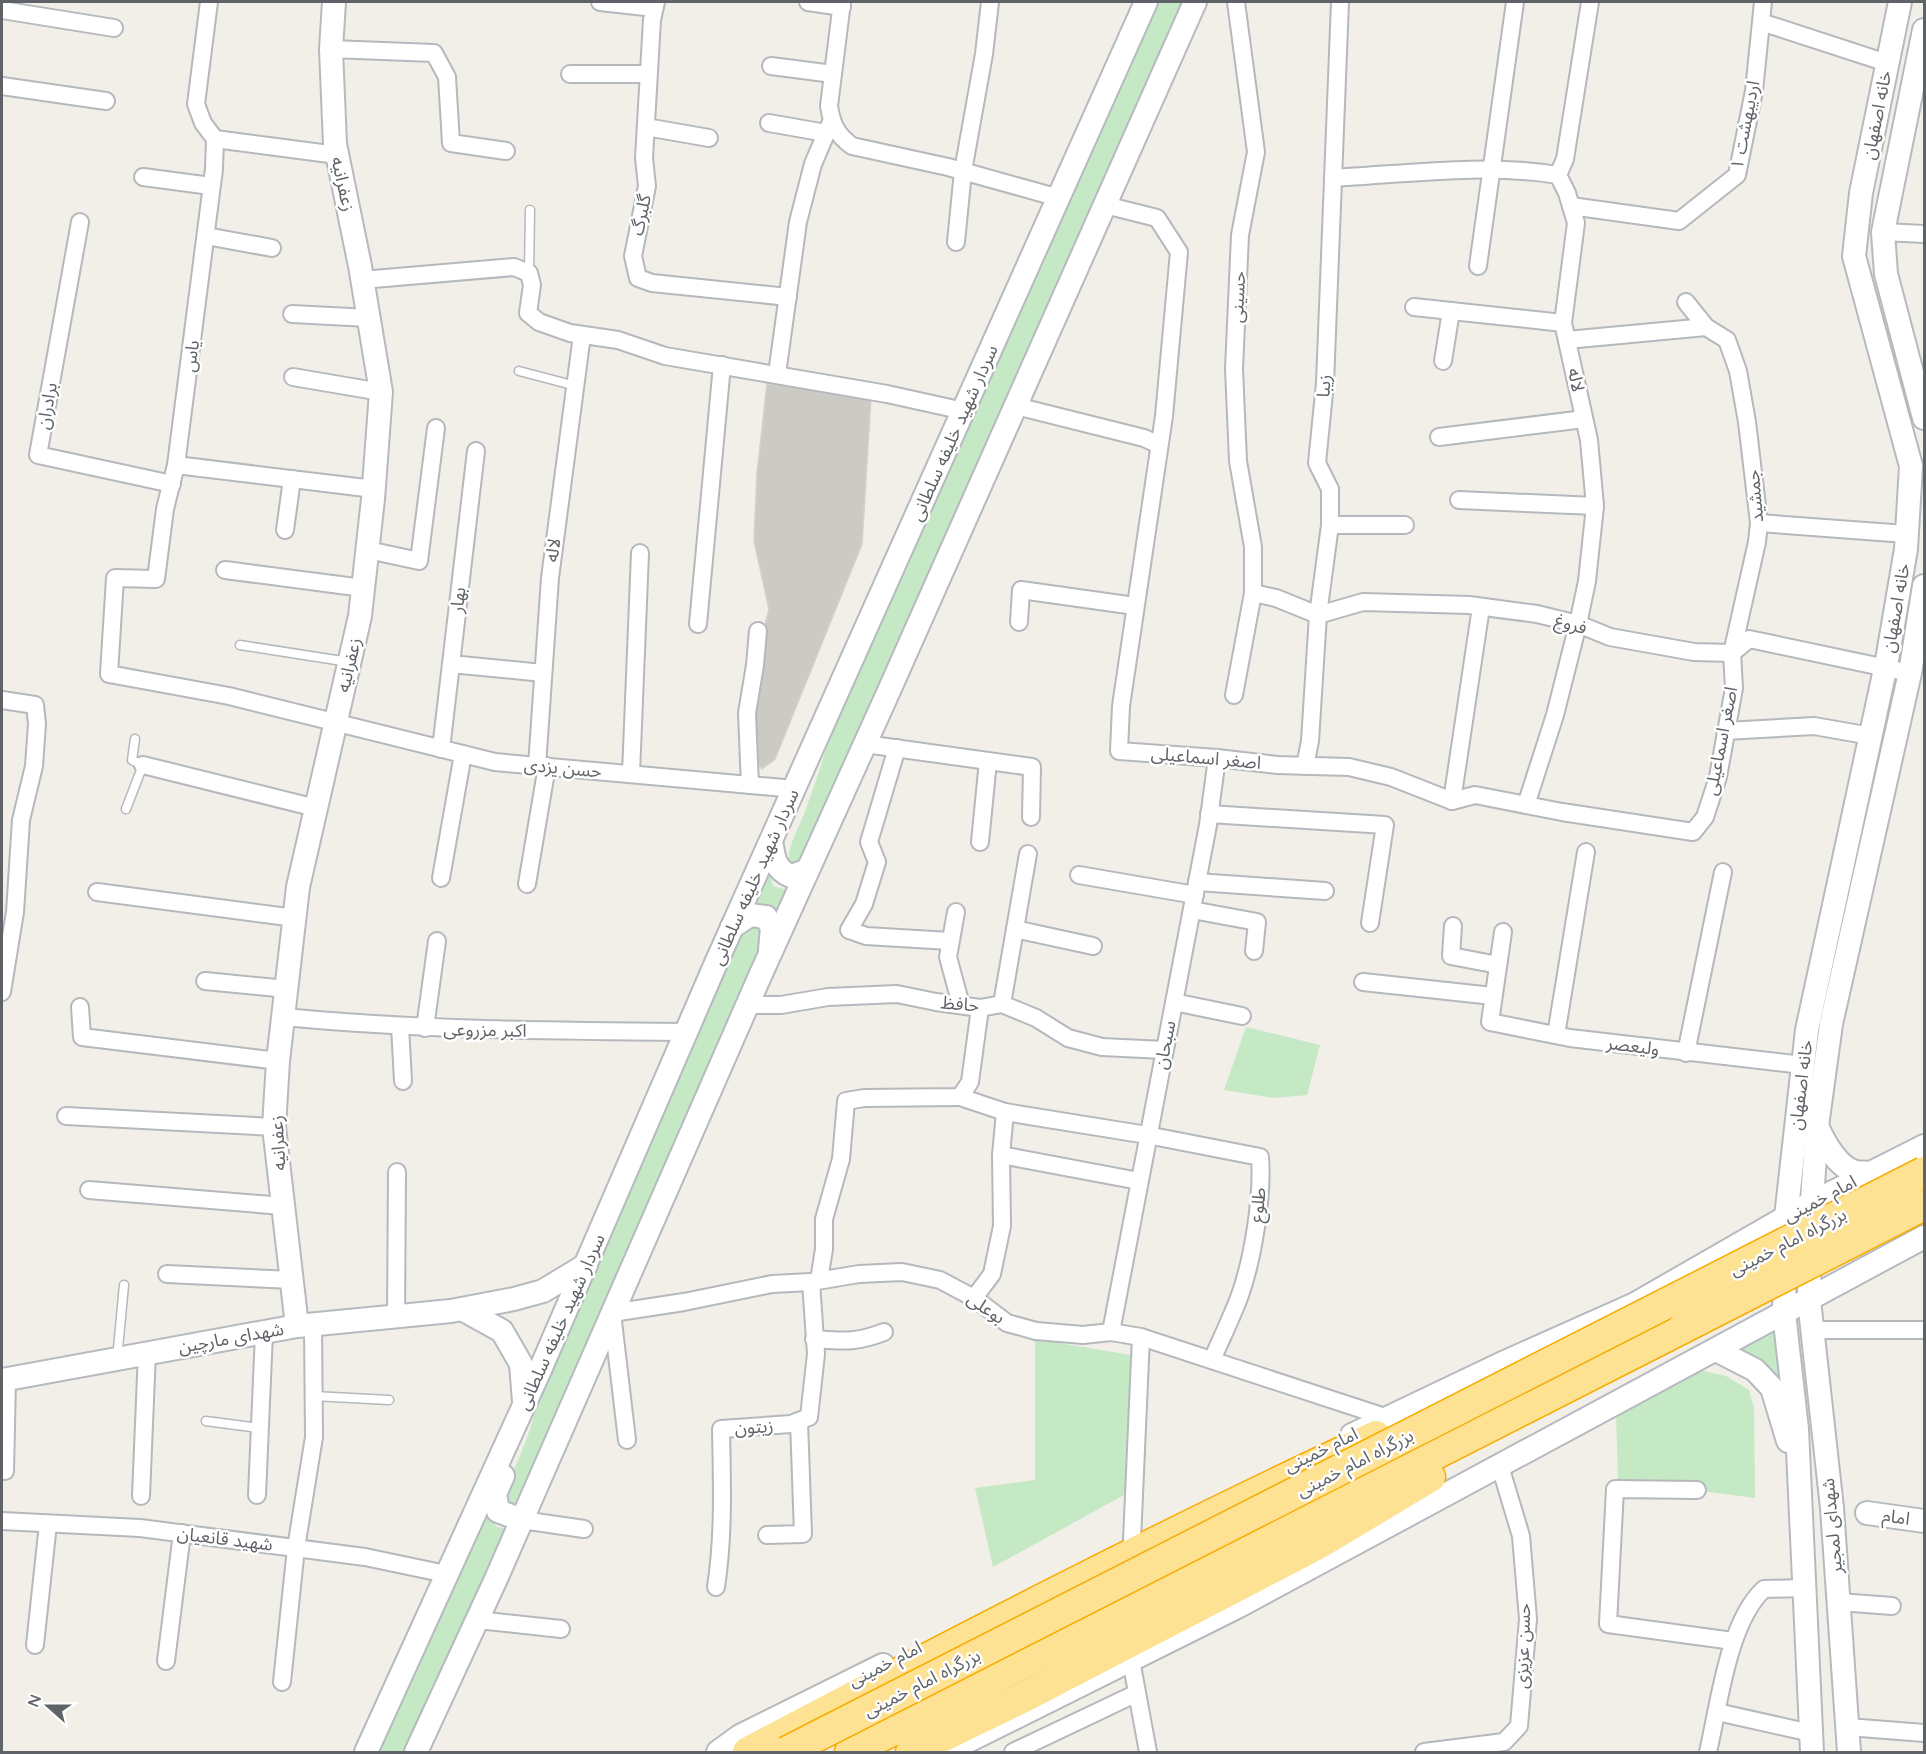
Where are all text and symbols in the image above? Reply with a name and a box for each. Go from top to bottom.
street label: خانه اصفهان [1857,68,1896,162]
street label: اردیبهشت ۱ [1725,79,1764,171]
street label: زعفرانیه [326,154,360,213]
street label: گلبرگ [625,192,656,237]
street label: حسینی [1225,270,1250,324]
street label: یاس [177,338,204,374]
street label: سردار شهید خلیفه سلطانی [904,341,1003,524]
street label: لاله [1563,366,1590,394]
street label: زیبا [1311,374,1336,398]
street label: برادران [31,381,62,431]
street label: جمشید [1741,469,1768,523]
street label: لاله [539,536,566,563]
street label: خانه اصفهان [1876,561,1915,654]
street label: بهار [444,586,470,615]
street label: فروغ [1551,608,1590,642]
street label: زعفرانیه [331,635,366,694]
street label: اصغر اسماعیلی [1699,685,1742,797]
street label: اصغر اسماعیلی [1150,741,1262,774]
street label: حسن یزدی [523,753,603,782]
street label: سردار شهید خلیفه سلطانی [705,785,804,968]
street label: حافظ [940,990,980,1017]
street label: اکبر مزروعی [443,1017,527,1042]
street label: سبحان [1149,1018,1181,1071]
street label: ولیعصر [1604,1031,1661,1060]
street label: خانه اصفهان [1784,1039,1817,1131]
street label: زعفرانیه [265,1115,290,1171]
street label: امام خمینی [1779,1170,1862,1230]
street label: طلوع [1244,1186,1274,1224]
street label: بزرگراه امام خمینی [1725,1202,1851,1284]
street label: سردار شهید خلیفه سلطانی [511,1230,610,1413]
street label: بوعلی [963,1287,1010,1329]
street label: شهدای مارچین [176,1317,285,1358]
street label: زیتون [734,1414,774,1439]
street label: امام خمینی [1280,1422,1363,1480]
street label: بزرگراه امام خمینی [1292,1423,1418,1505]
street label: شهدای لمجیر [1816,1477,1847,1576]
street label: امام [1880,1503,1911,1533]
street label: شهید قانعیان [176,1521,274,1556]
street label: حسن عزیزی [1510,1603,1535,1689]
street label: امام خمینی [844,1635,927,1695]
street label: بزرگراه امام خمینی [859,1643,985,1725]
north arrow [18,1676,78,1736]
text: N [23,1692,45,1710]

